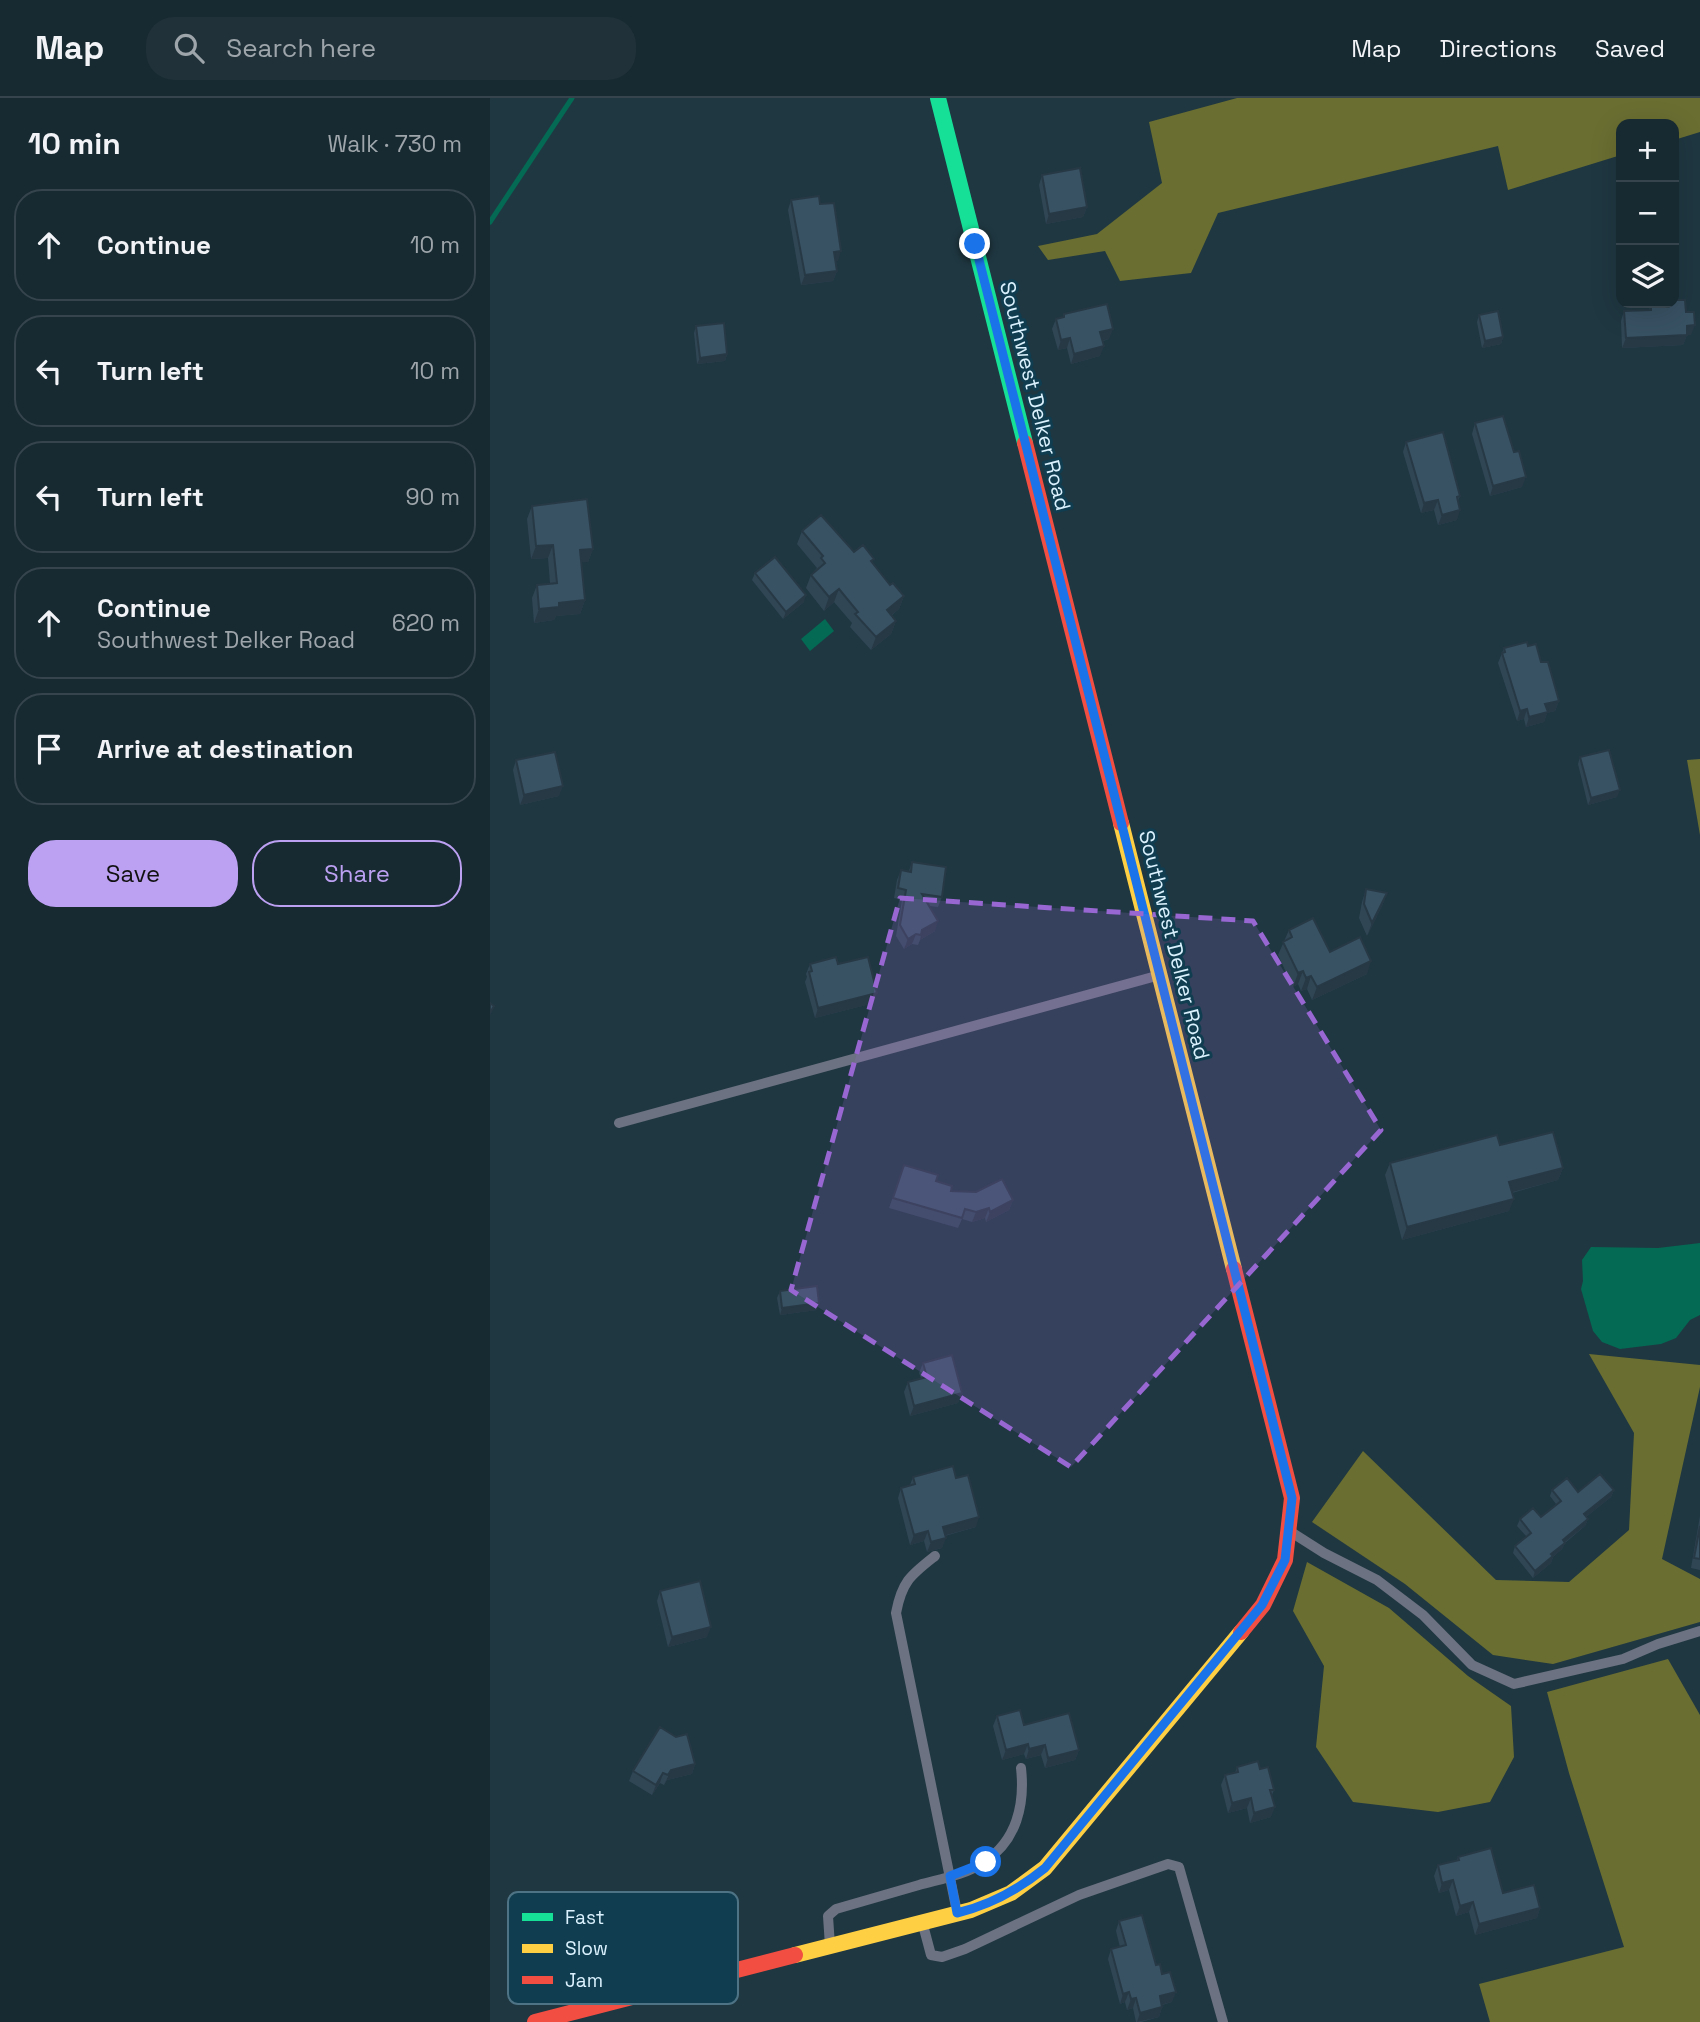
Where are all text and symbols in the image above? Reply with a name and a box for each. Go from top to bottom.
search box [146,17,636,80]
text: Map [35,27,104,69]
icon: search [170,29,208,67]
text: Search here [226,31,376,65]
text: Map [1351,33,1401,64]
text: Directions [1439,33,1557,64]
text: Saved [1595,33,1665,64]
map controls [1616,119,1679,308]
button: + [1616,119,1679,182]
text: 10 min [28,124,121,163]
text: Walk · 730 m [327,129,462,159]
button: − [1616,182,1679,245]
icon: ahead [30,226,68,264]
text: Continue [97,228,211,262]
route end [959,228,990,259]
text: 10 m [410,230,460,260]
button: layers [1616,245,1679,308]
street label: Southwest Delker Road [994,278,1077,513]
icon: left [30,352,68,390]
text: Turn left [97,354,204,388]
text: 10 m [410,356,460,386]
icon: left [30,478,68,516]
text: Turn left [97,480,204,514]
text: 90 m [405,482,460,512]
text: Continue [97,591,211,625]
icon: ahead [30,604,68,642]
text: 620 m [392,608,460,638]
text: Southwest Delker Road [97,625,355,655]
icon: arrive [30,730,68,768]
text: Arrive at destination [97,732,354,766]
street label: Southwest Delker Road [1133,827,1216,1062]
button: Save [28,840,238,907]
button: Share [252,840,462,907]
route start [970,1846,1001,1877]
legend [508,1892,738,2004]
text: Fast [565,1905,605,1930]
text: Slow [565,1936,608,1961]
text: Jam [565,1968,603,1993]

